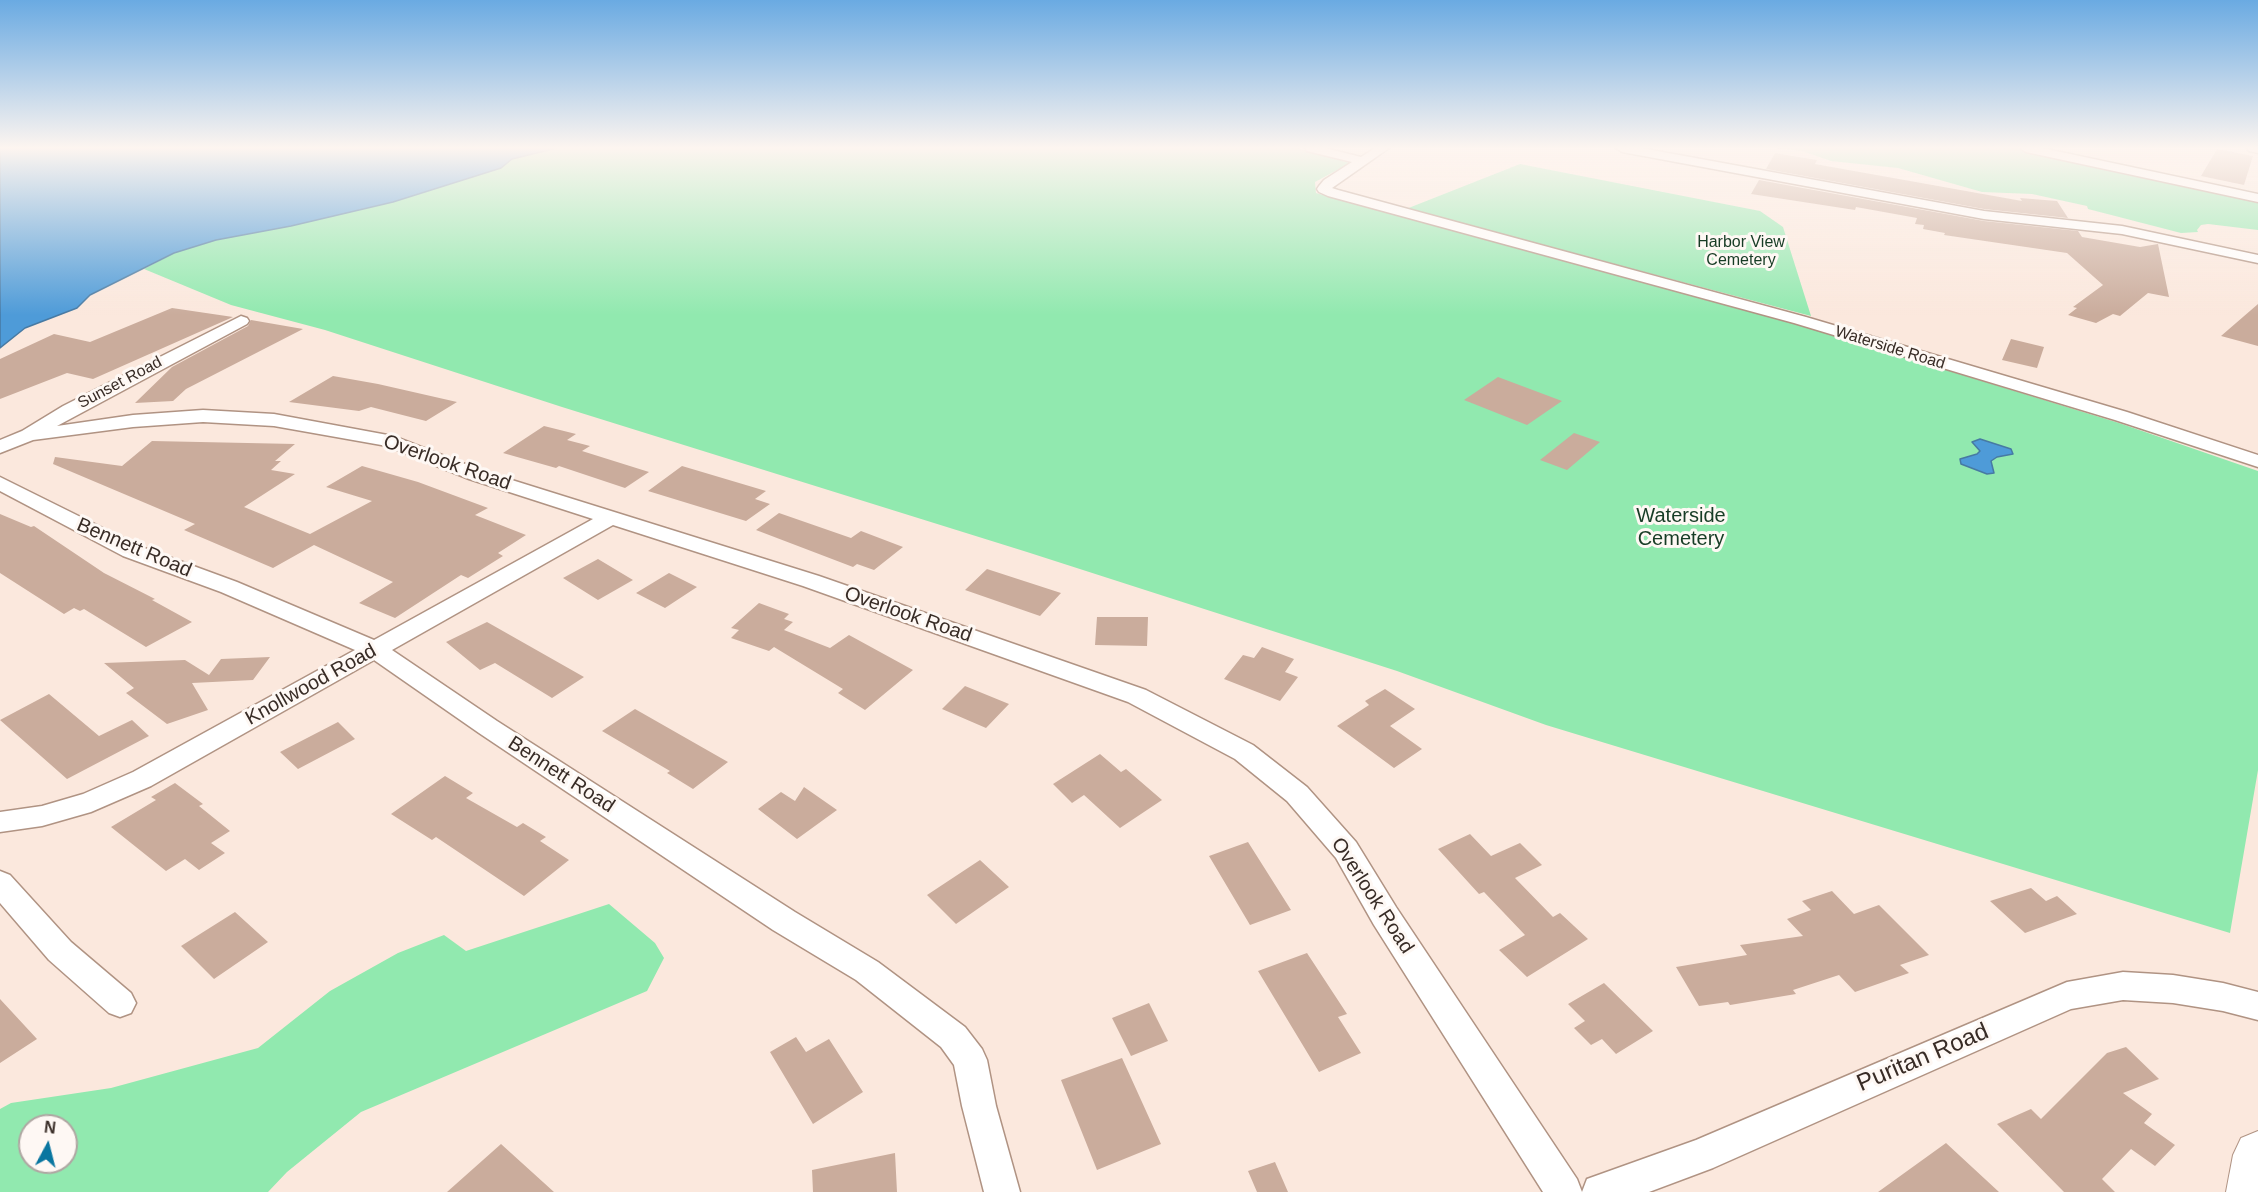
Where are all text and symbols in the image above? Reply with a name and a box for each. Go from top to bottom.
park label: Harbor View Cemetery [1697,233,1785,271]
street label: Waterside Road [1833,322,1947,374]
street label: Sunset Road [75,353,165,413]
street label: Overlook Road [380,430,514,496]
park label: Waterside Cemetery [1636,504,1726,551]
street label: Bennett Road [73,513,195,583]
street label: Overlook Road [841,582,975,648]
street label: Knollwood Road [241,639,381,731]
street label: Bennett Road [503,732,619,818]
street label: Overlook Road [1326,834,1418,958]
street label: Puritan Road [1853,1017,1993,1099]
north arrow [18,1114,78,1174]
text: N [43,1118,57,1137]

